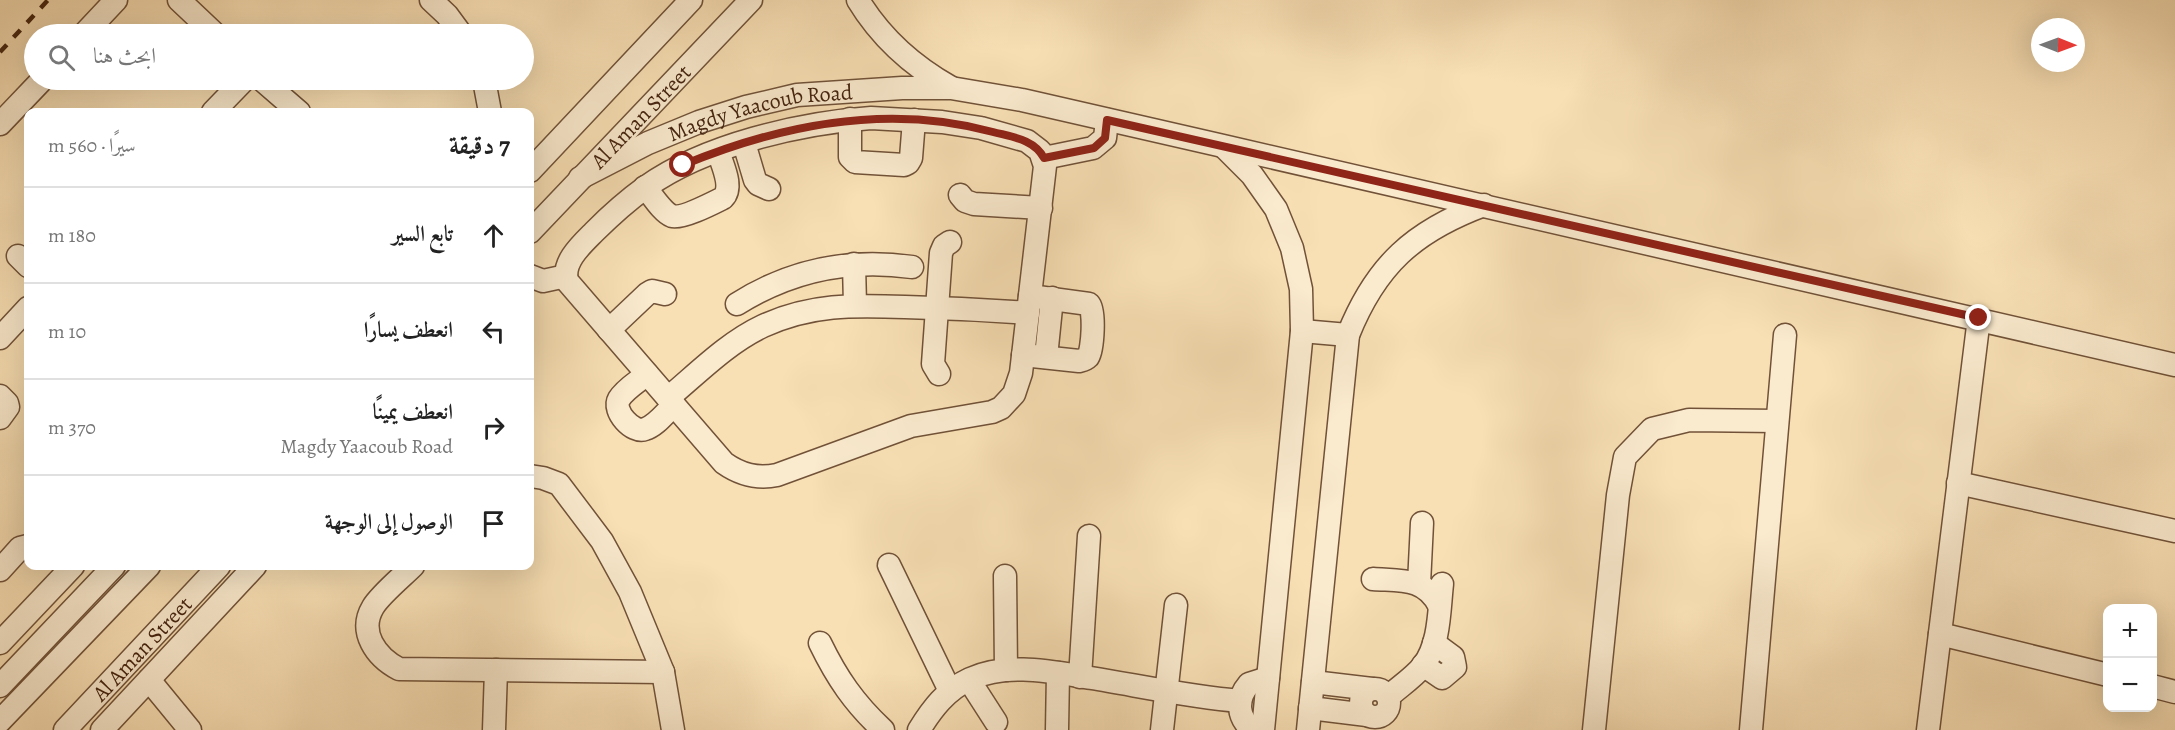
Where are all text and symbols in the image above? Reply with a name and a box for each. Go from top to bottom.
north arrow [2031,18,2085,72]
search box [24,24,534,90]
icon: search [45,41,78,74]
text: ابحث هنا [93,41,156,71]
street label: Al Aman Street [583,58,698,176]
street label: Magdy Yaacoub Road [663,77,854,149]
text: 7 دقيقة [449,128,510,163]
text: سيرًا · 560 m [48,132,136,159]
route start [669,151,695,177]
text: تابع السير [392,219,453,249]
icon: ahead [477,219,510,252]
text: 180 m [48,222,96,249]
route end [1965,304,1991,330]
text: انعطف يسارًا [364,315,453,345]
icon: left [477,315,510,348]
text: 10 m [48,318,86,345]
text: انعطف يمينًا [373,397,453,427]
icon: right [477,411,510,444]
text: 370 m [48,414,96,441]
text: Magdy Yaacoub Road [280,433,453,460]
text: الوصول إلى الوجهة [325,507,453,537]
icon: arrive [477,507,510,540]
street label: Al Aman Street [85,590,199,709]
map controls [2103,604,2157,712]
button: + [2103,604,2157,658]
button: − [2103,658,2157,712]

